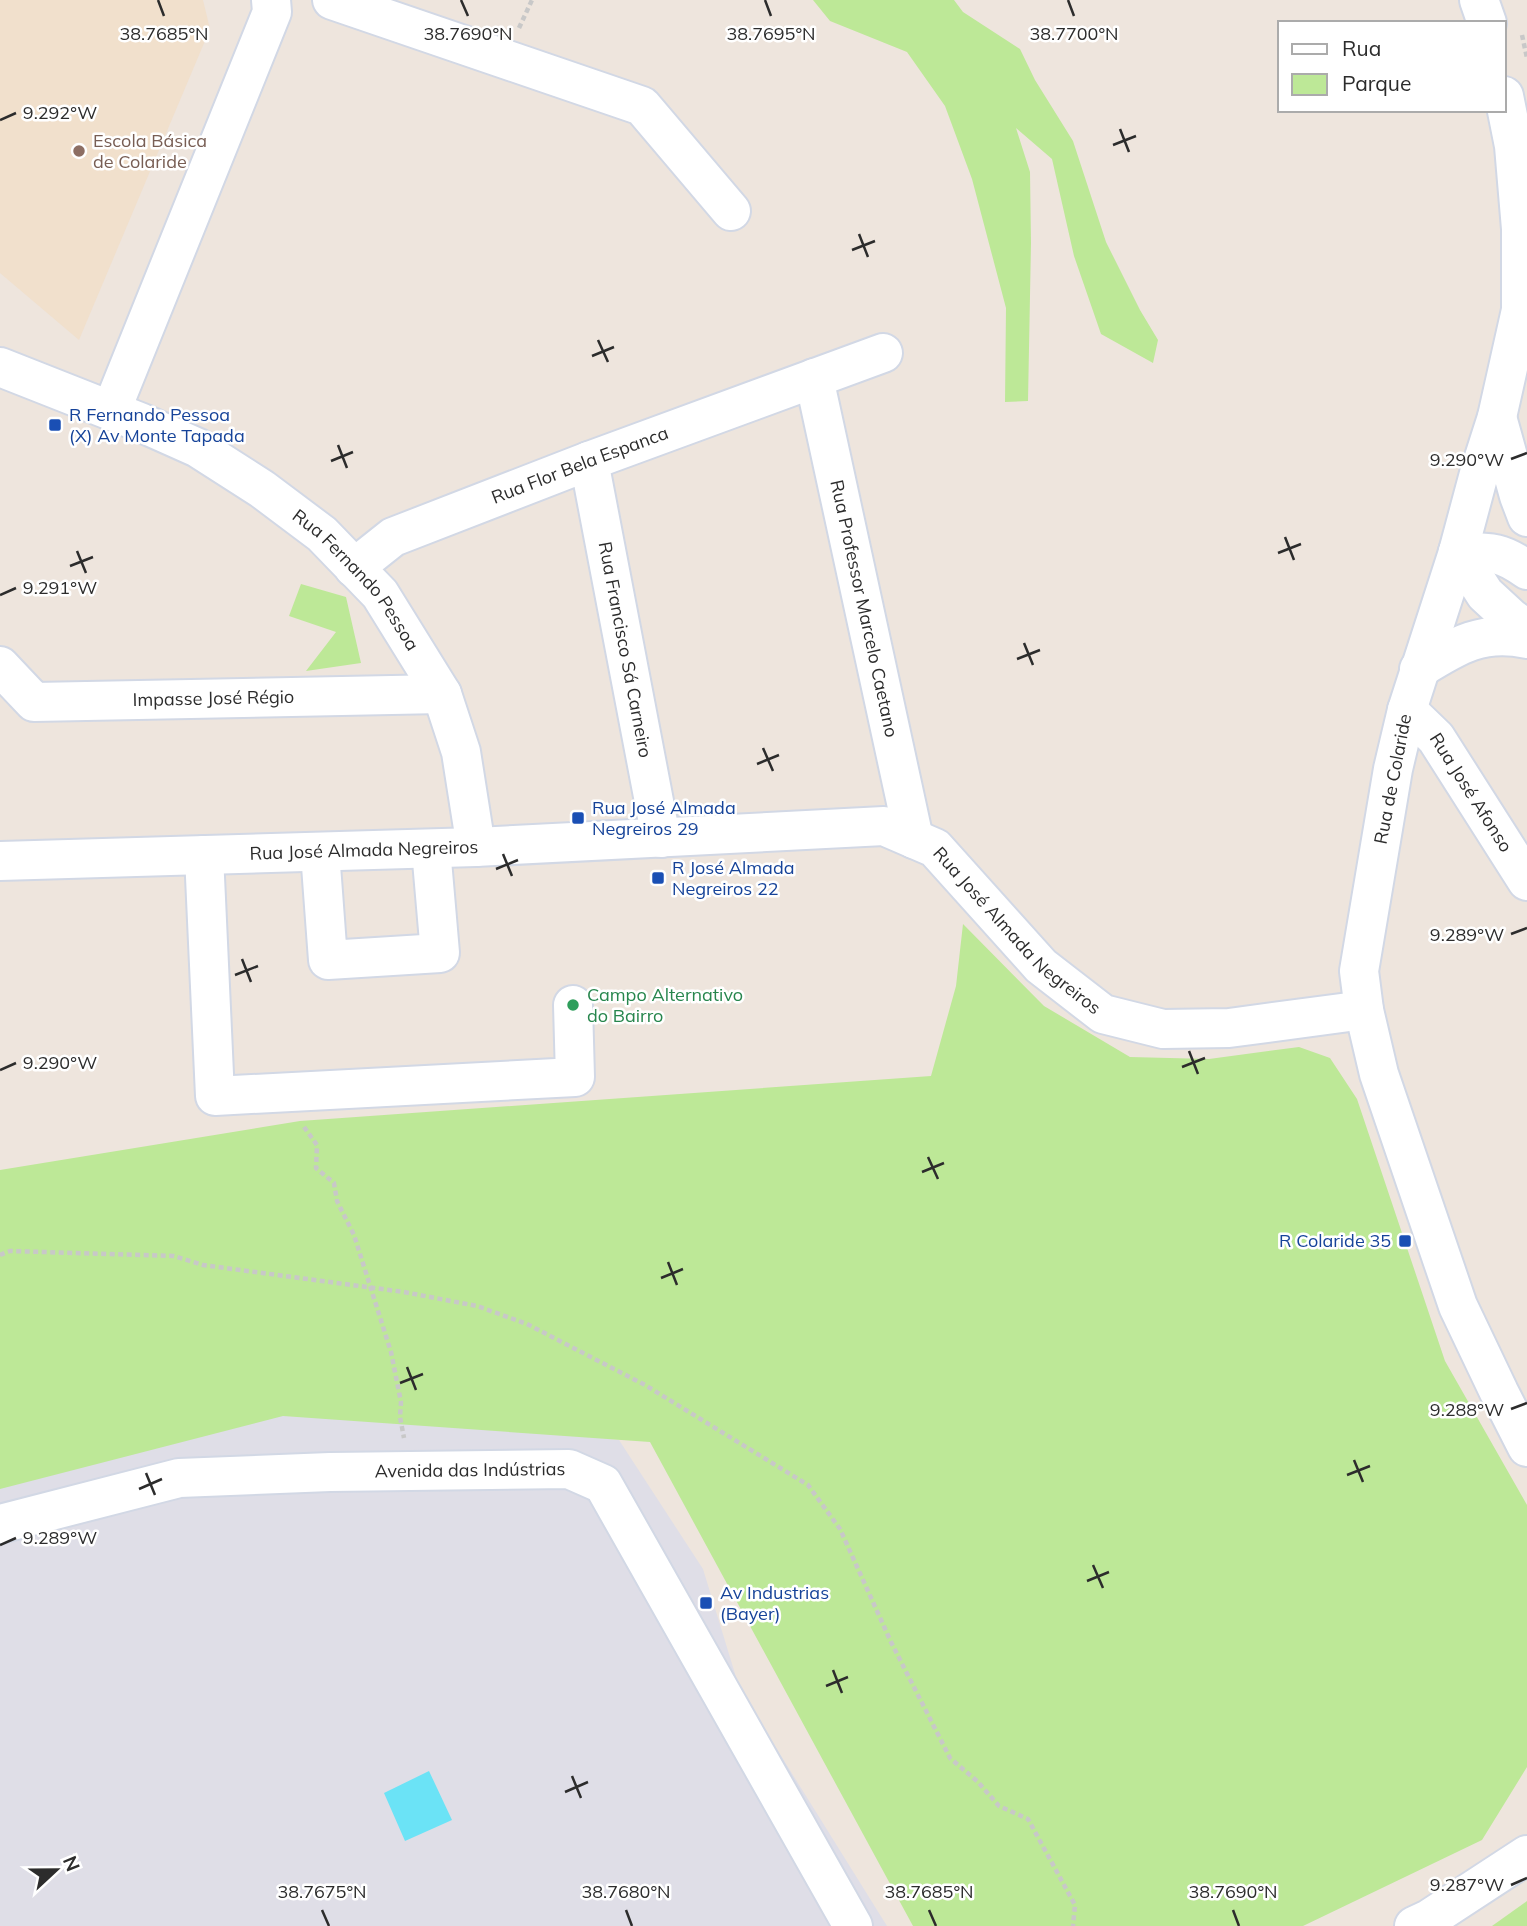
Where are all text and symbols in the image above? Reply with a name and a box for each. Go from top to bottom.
legend [1278,21,1506,112]
text: 38.7685°N [119,22,209,45]
text: 38.7690°N [423,22,513,45]
text: 38.7695°N [726,22,816,45]
text: 38.7700°N [1029,22,1119,45]
text: Rua [1342,35,1381,61]
text: Parque [1342,70,1411,96]
text: 9.292°W [23,101,97,124]
place label: Escola Básica de Colaride [93,129,207,173]
marker: Escola Básica de Colaride [71,143,87,159]
place label: R Fernando Pessoa (X) Av Monte Tapada [69,403,245,447]
marker: R Fernando Pessoa (X) Av Monte Tapada [47,417,63,433]
street label: Rua Flor Bela Espanca [488,421,671,509]
text: 9.290°W [1430,448,1504,471]
street label: Rua Professor Marcelo Caetano [825,478,904,739]
street label: Rua Fernando Pessoa [288,504,424,655]
street label: Rua Francisco Sá Carneiro [594,540,657,759]
text: 9.291°W [23,576,97,599]
street label: Impasse José Régio [132,685,294,711]
street label: Rua de Colaride [1369,712,1416,846]
street label: Rua José Afonso [1425,728,1518,856]
place label: Rua José Almada Negreiros 29 [592,796,736,840]
marker: Rua José Almada Negreiros 29 [570,810,586,826]
street label: Rua José Almada Negreiros [249,835,479,865]
street label: Rua José Almada Negreiros [928,842,1106,1019]
place label: R José Almada Negreiros 22 [672,856,795,900]
marker: R José Almada Negreiros 22 [650,870,666,886]
text: 9.289°W [1430,923,1504,946]
place label: Campo Alternativo do Bairro [587,983,743,1027]
marker: Campo Alternativo do Bairro [565,997,581,1013]
text: 9.290°W [23,1051,97,1074]
place label: R Colaride 35 [1279,1229,1391,1252]
marker: R Colaride 35 [1397,1233,1413,1249]
text: 9.288°W [1430,1398,1504,1421]
street label: Avenida das Indústrias [375,1457,566,1482]
text: 9.289°W [23,1526,97,1549]
place label: Av Industrias (Bayer) [720,1581,829,1625]
marker: Av Industrias (Bayer) [698,1595,714,1611]
north arrow [21,1835,91,1905]
text: N [58,1852,86,1875]
text: 9.287°W [1430,1873,1504,1896]
text: 38.7675°N [277,1880,367,1903]
text: 38.7680°N [581,1880,671,1903]
text: 38.7685°N [884,1880,974,1903]
text: 38.7690°N [1188,1880,1278,1903]

